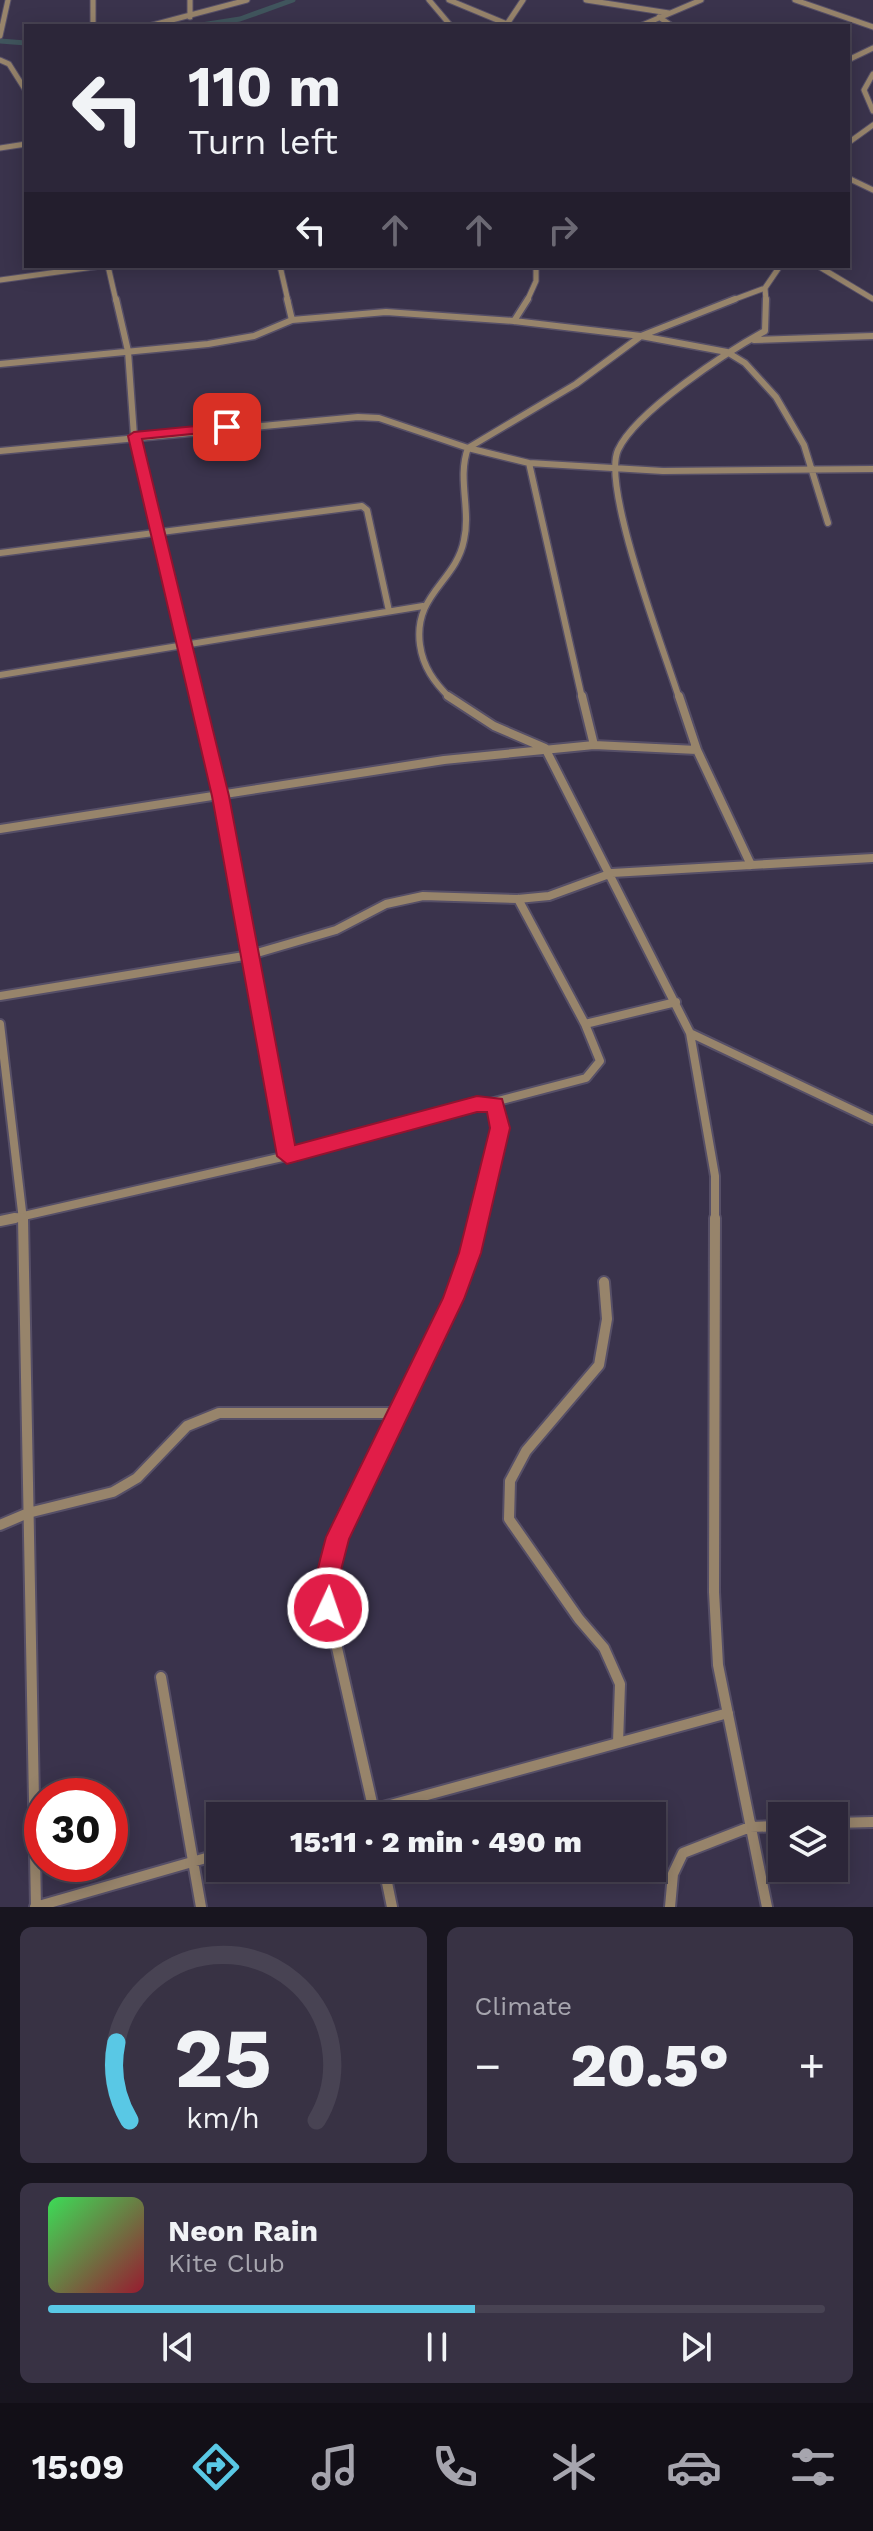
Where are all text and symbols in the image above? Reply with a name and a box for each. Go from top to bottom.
text: 110 m [188,54,341,120]
icon: left [56,56,160,160]
text: Turn left [188,121,338,163]
icon: left [289,208,333,252]
icon: ahead [373,208,417,252]
icon: ahead [457,208,501,252]
icon: right [541,208,585,252]
pin [193,393,261,461]
icon: arrive [205,405,249,449]
position arrow [286,1566,370,1650]
speed limit sign: 30 [24,1778,128,1882]
map controls [768,1802,848,1882]
button: layers [768,1802,848,1882]
text: 15:11 · 2 min · 490 m [290,1824,582,1859]
text: Climate [475,1991,572,2021]
text: 25 [174,2010,272,2107]
text: 20.5° [571,2030,729,2101]
text: − [475,2040,501,2092]
text: + [798,2040,825,2092]
text: km/h [186,2101,260,2135]
text: Neon Rain [168,2213,318,2248]
text: Kite Club [168,2248,285,2278]
icon: previous [156,2325,200,2369]
icon: pause [415,2325,459,2369]
icon: next [674,2325,718,2369]
icon: directions [188,2439,244,2495]
icon: music [307,2439,363,2495]
icon: phone [427,2439,483,2495]
icon: climate [546,2439,602,2495]
icon: car [666,2439,722,2495]
icon: filters [785,2439,841,2495]
text: 15:09 [32,2446,124,2488]

